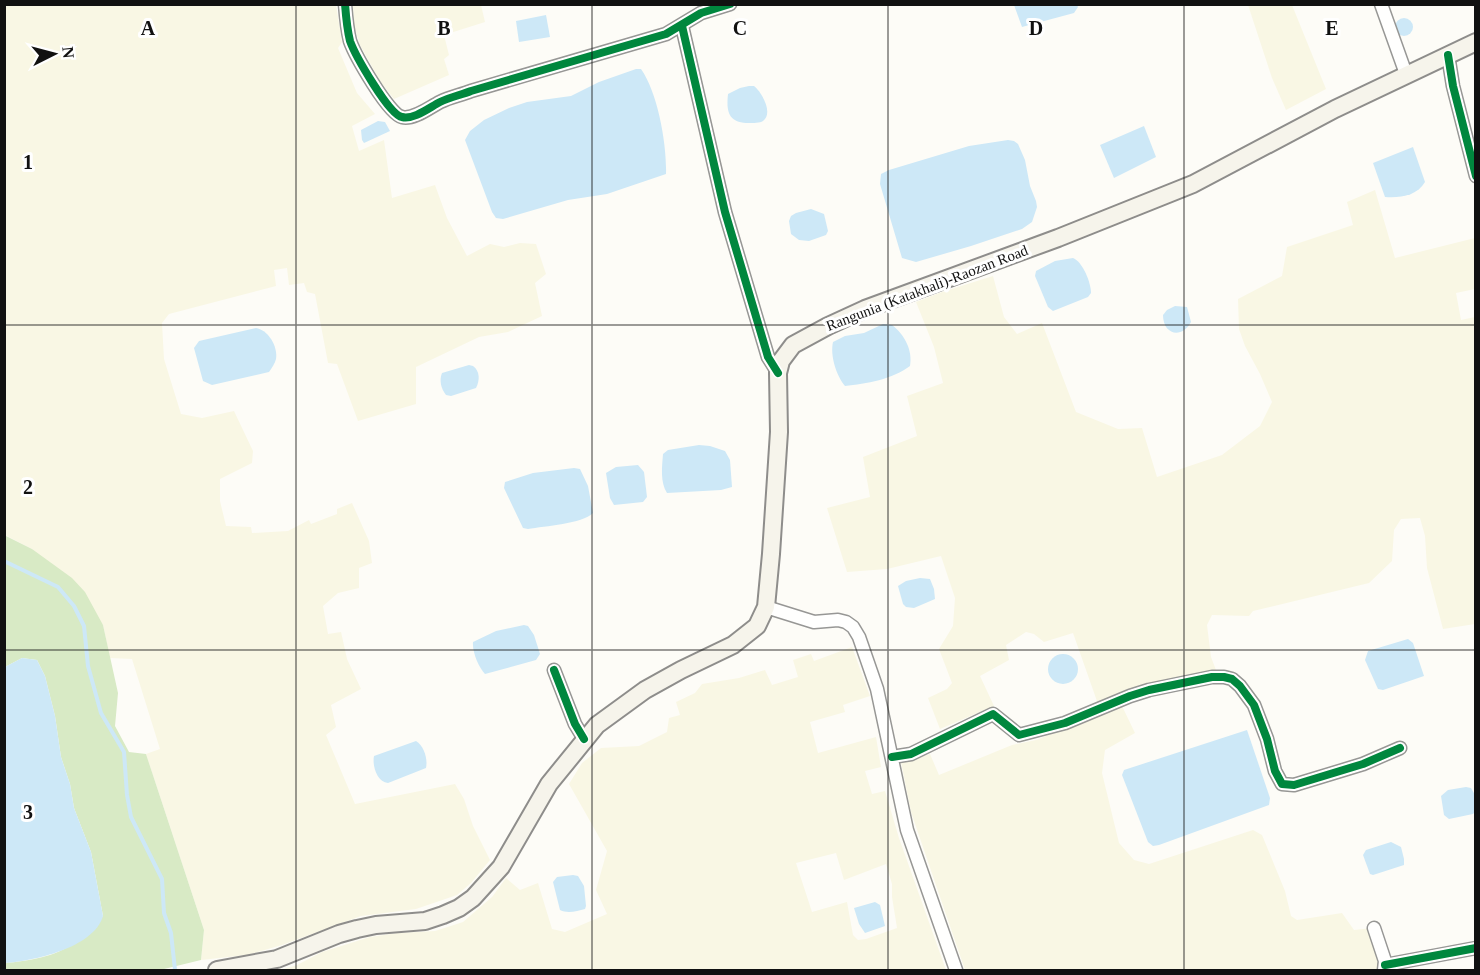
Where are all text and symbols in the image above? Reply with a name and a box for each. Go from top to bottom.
text: A [141,17,156,39]
text: B [437,17,451,39]
text: C [733,17,747,39]
text: D [1029,17,1043,39]
text: E [1325,17,1339,39]
north arrow [24,24,84,84]
text: N [59,46,78,60]
text: 1 [23,151,33,173]
street label: Rangunia (Katakhali)-Raozan Road [824,242,1031,335]
text: 2 [23,476,33,498]
text: 3 [23,801,33,823]

